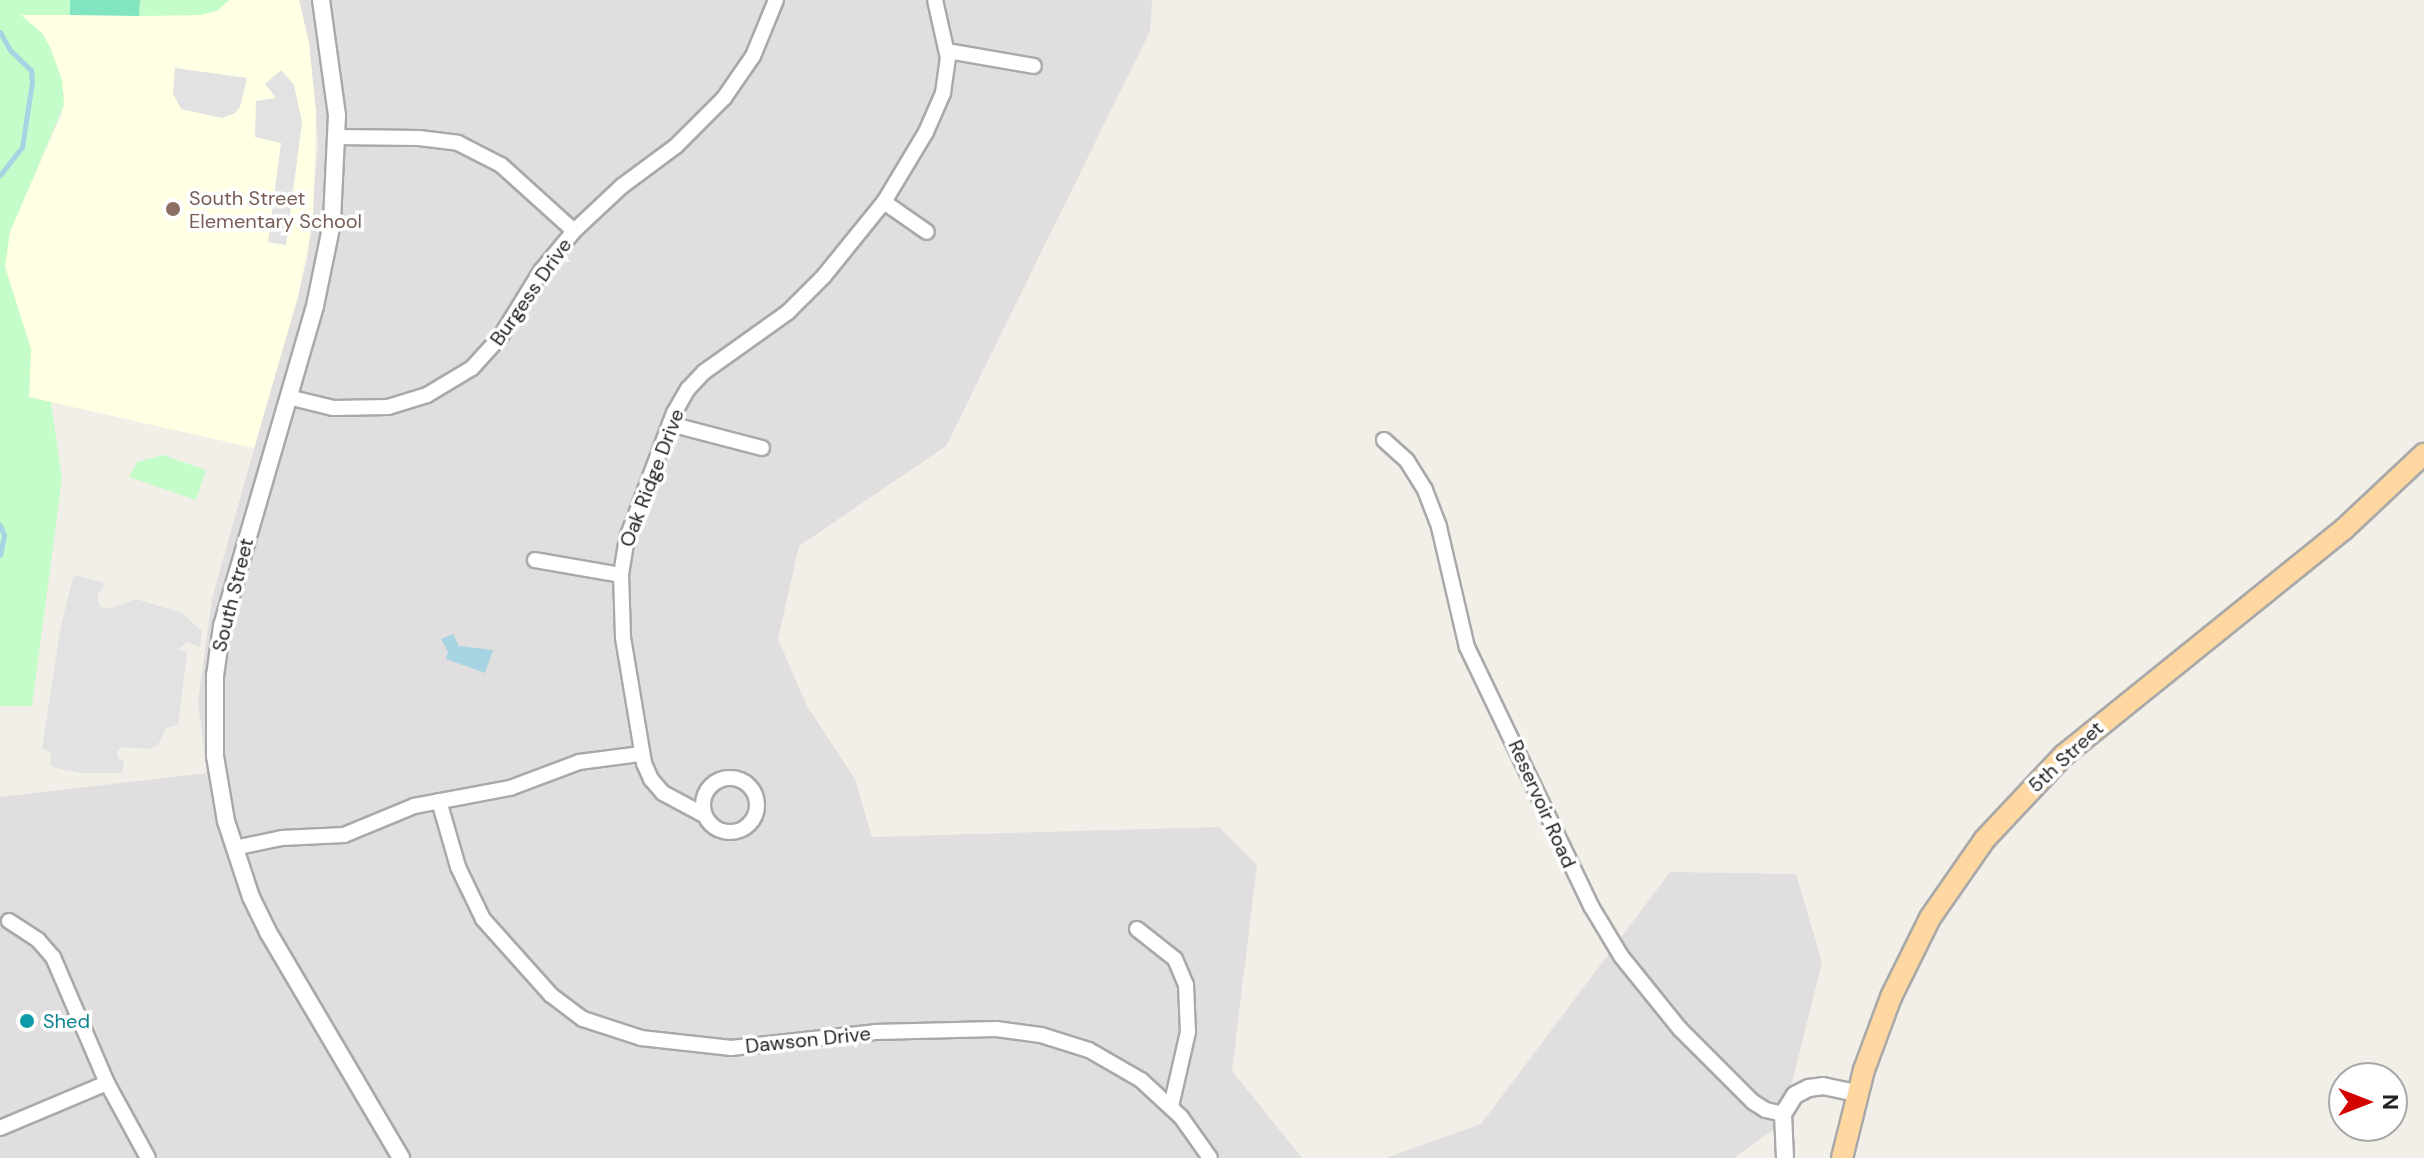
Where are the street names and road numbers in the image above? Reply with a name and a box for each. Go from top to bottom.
street label: Burgess Drive [485,234,577,350]
street label: Oak Ridge Drive [615,406,689,550]
street label: South Street [207,536,259,654]
street label: 5th Street [2024,716,2108,798]
street label: Reservoir Road [1503,736,1581,872]
street label: Dawson Drive [744,1021,872,1059]

